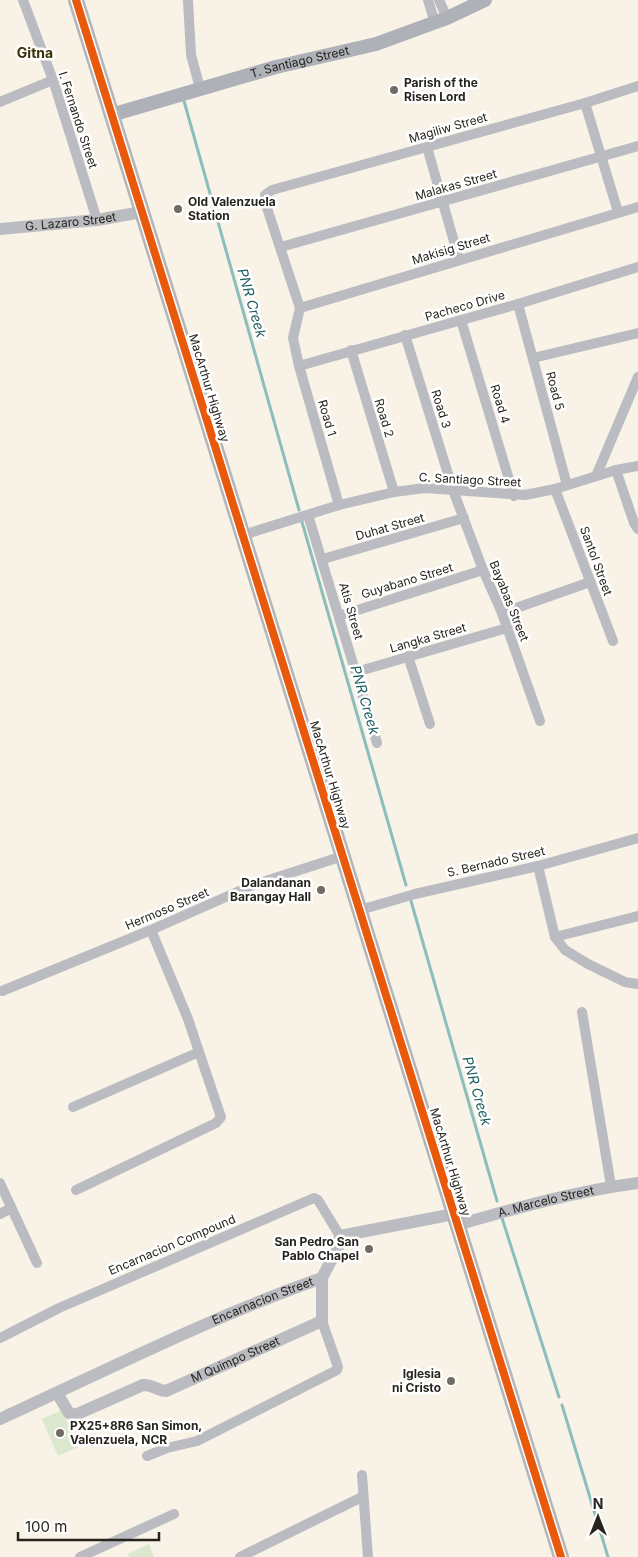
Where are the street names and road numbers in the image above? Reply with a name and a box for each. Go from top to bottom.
street label: T. Santiago Street [248,42,350,81]
street label: I. Fernando Street [56,69,101,170]
street label: Magiliw Street [407,109,489,146]
street label: Malakas Street [413,166,498,203]
street label: G. Lazaro Street [24,209,117,234]
street label: Makisig Street [410,230,492,268]
street label: Pacheco Drive [423,287,507,324]
street label: MacArthur Highway [186,332,233,444]
street label: Road 5 [543,370,568,412]
street label: Road 4 [487,382,514,425]
street label: Road 3 [428,388,454,430]
street label: Road 2 [372,397,397,439]
street label: Road 1 [315,398,340,438]
street label: C. Santiago Street [418,469,522,490]
street label: Duhat Street [354,510,426,543]
street label: Santol Street [577,524,616,598]
street label: Bayabas Street [486,558,532,643]
street label: Guyabano Street [359,559,455,602]
street label: Atis Street [336,581,367,641]
street label: Langka Street [388,619,468,656]
street label: MacArthur Highway [307,719,354,831]
street label: S. Bernado Street [446,843,546,880]
street label: Hermoso Street [123,884,211,933]
street label: MacArthur Highway [427,1106,474,1218]
street label: A. Marcelo Street [496,1182,595,1220]
street label: Encarnacion Compound [106,1211,238,1278]
street label: Encarnacion Street [209,1274,315,1328]
street label: M Quimpo Street [188,1333,282,1386]

